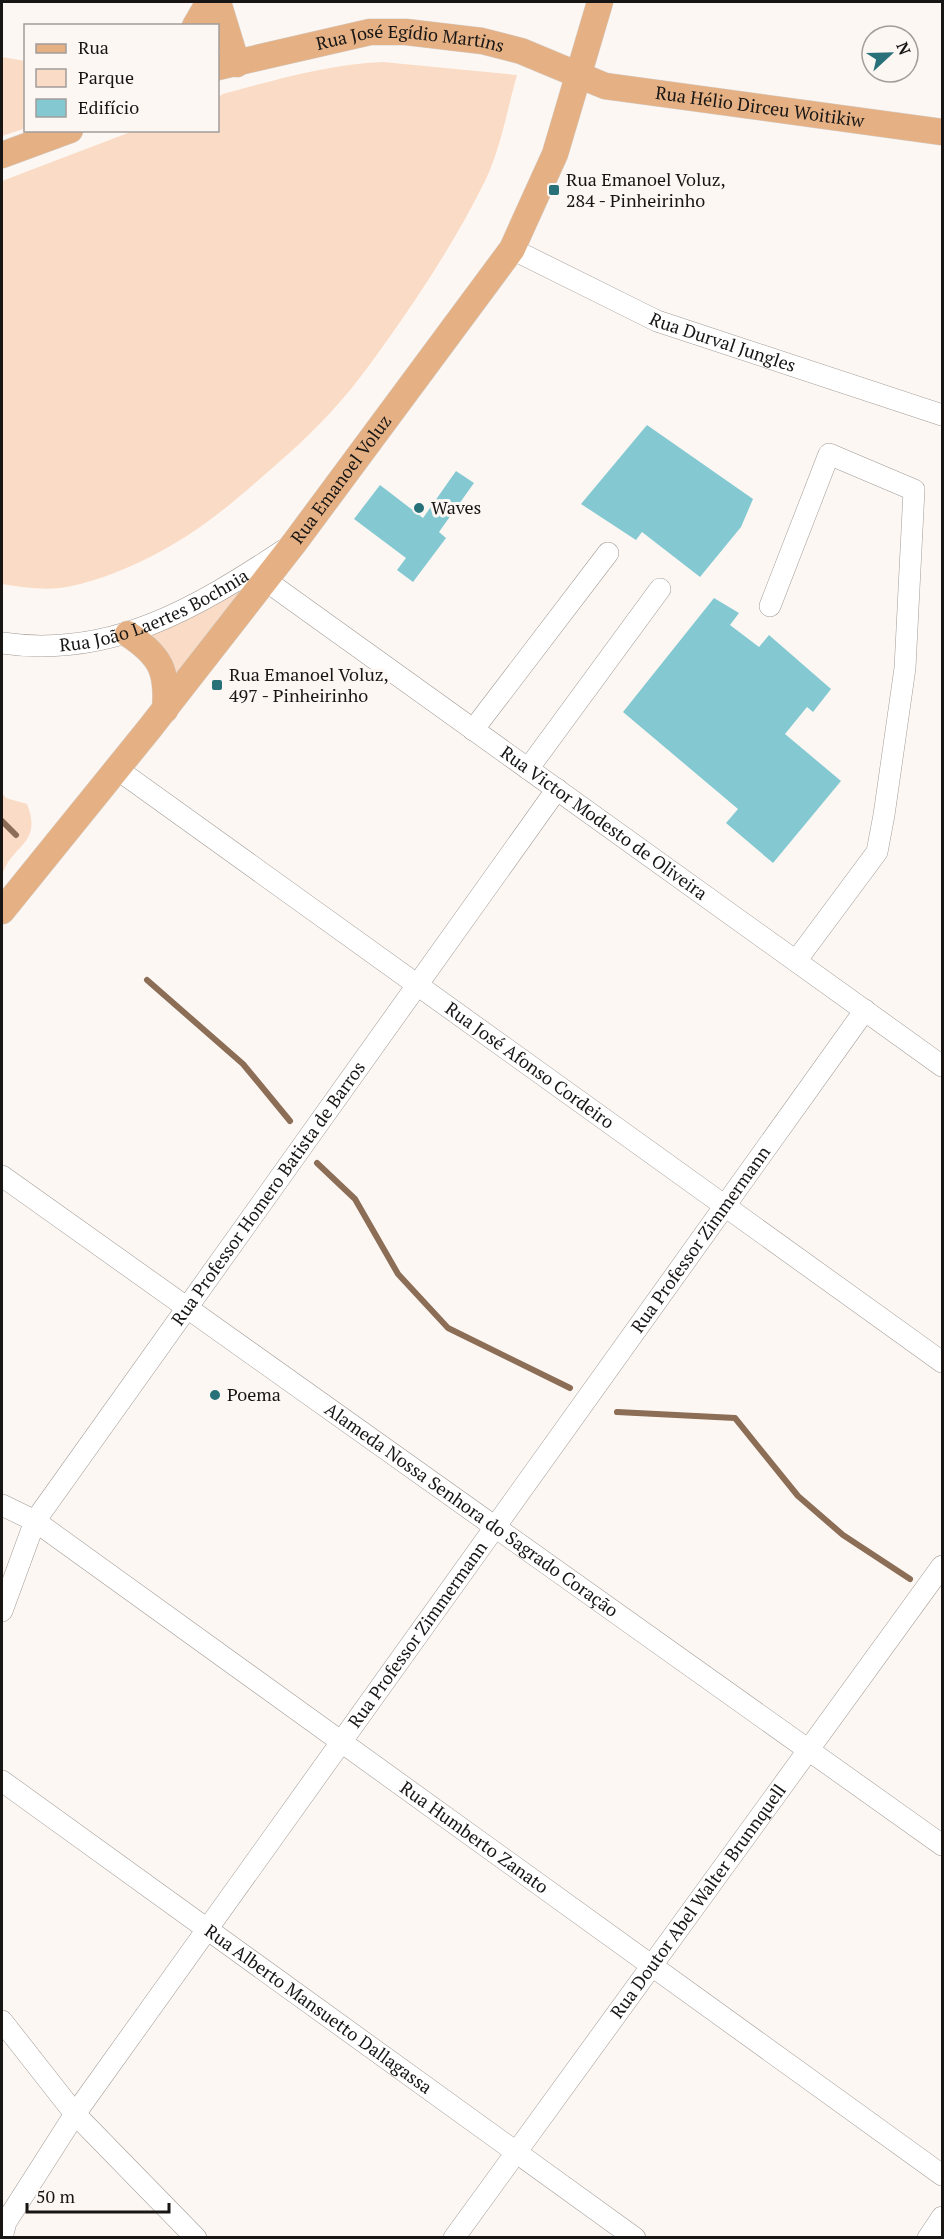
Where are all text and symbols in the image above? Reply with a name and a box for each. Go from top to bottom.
street label: Rua José Egídio Martins [314,19,507,57]
legend [24,24,219,132]
north arrow [860,24,920,84]
text: Rua [78,35,109,59]
text: N [891,39,916,58]
text: Parque [78,65,134,89]
street label: Rua Hélio Dirceu Woitikiw [654,80,867,132]
text: Edifício [78,95,139,119]
place label: Rua Emanoel Voluz, 284 - Pinheirinho [566,167,726,212]
marker: Rua Emanoel Voluz, 284 - Pinheirinho [547,183,561,197]
street label: Rua Durval Jungles [646,306,799,377]
street label: Rua Emanoel Voluz [285,410,396,548]
place label: Waves [431,495,481,519]
marker: Waves [412,501,426,515]
street label: Rua João Laertes Bochnia [58,563,253,656]
place label: Rua Emanoel Voluz, 497 - Pinheirinho [229,662,389,707]
marker: Rua Emanoel Voluz, 497 - Pinheirinho [210,678,224,692]
street label: Rua Victor Modesto de Oliveira [496,740,713,905]
street label: Rua José Afonso Cordeiro [441,996,619,1134]
street label: Rua Professor Homero Batista de Barros [165,1056,370,1330]
street label: Rua Professor Zimmermann [625,1141,775,1337]
place label: Poema [227,1382,281,1406]
marker: Poema [208,1388,222,1402]
street label: Alameda Nossa Senhora do Sagrado Coração [320,1396,623,1622]
street label: Rua Professor Zimmermann [342,1536,492,1732]
street label: Rua Humberto Zanato [396,1775,554,1898]
street label: Rua Doutor Abel Walter Brunnquell [604,1779,791,2023]
street label: Rua Alberto Mansuetto Dallagassa [200,1918,437,2099]
scale bar [27,2176,170,2214]
text: 50 m [36,2184,76,2208]

